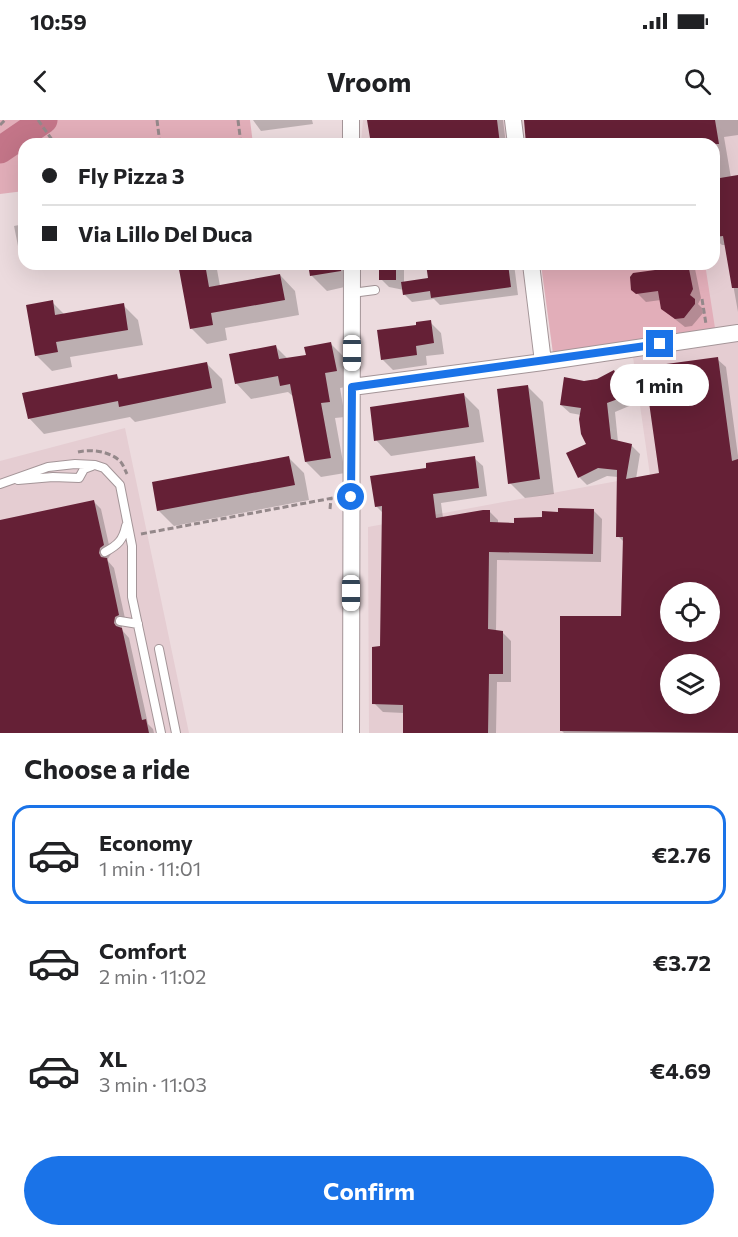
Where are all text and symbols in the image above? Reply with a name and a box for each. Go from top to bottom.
text: 10:59 [30,8,87,35]
icon: back [24,65,57,98]
text: Vroom [327,65,411,98]
icon: search [681,65,714,98]
text: Fly Pizza 3 [78,162,185,189]
text: Via Lillo Del Duca [78,220,253,247]
route end [646,330,673,357]
car [343,335,361,371]
callout: 1 min [610,365,710,407]
text: 1 min [636,373,683,397]
route start [337,483,364,510]
car [342,575,360,611]
map controls [660,582,720,714]
button: locate [660,582,720,642]
button: layers [660,654,720,714]
text: Choose a ride [24,752,190,785]
icon: car [27,828,81,882]
text: Economy [99,829,193,856]
text: €2.76 [652,841,711,868]
text: 1 min · 11:01 [99,856,201,880]
icon: car [27,936,81,990]
text: Comfort [99,937,187,964]
text: €3.72 [653,949,711,976]
text: 2 min · 11:02 [99,964,206,988]
icon: car [27,1044,81,1098]
text: XL [99,1045,127,1072]
text: €4.69 [650,1057,711,1084]
text: 3 min · 11:03 [99,1072,207,1096]
button: Confirm [24,1156,714,1225]

